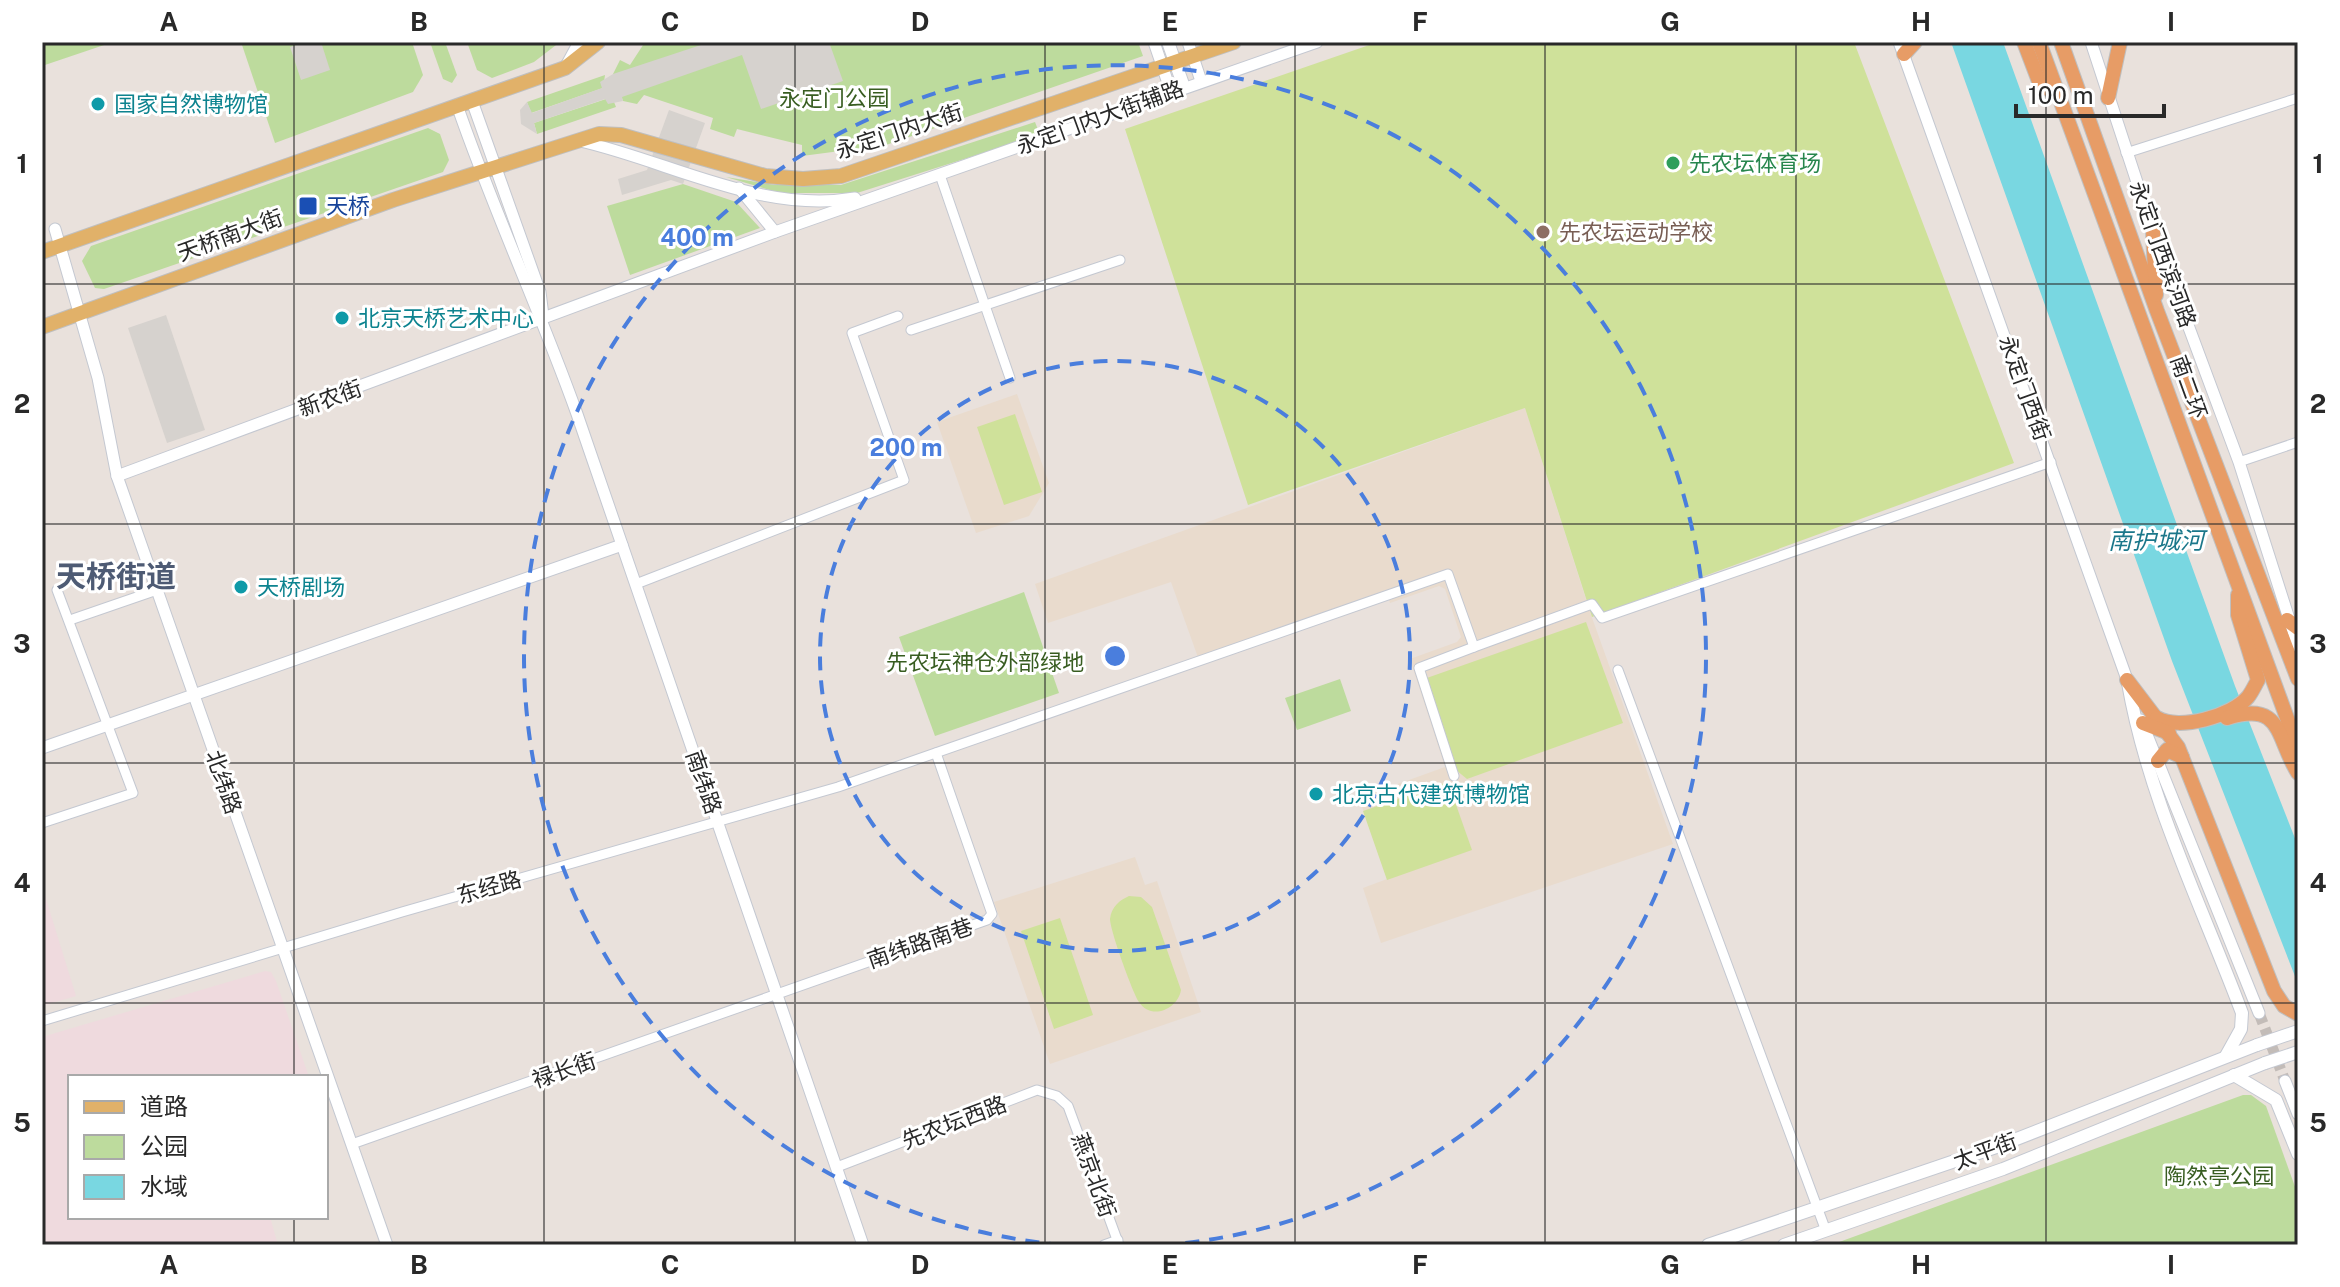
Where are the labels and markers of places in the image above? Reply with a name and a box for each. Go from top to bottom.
place label: 国家自然博物馆 [114,91,268,117]
marker: 国家自然博物馆 [89,95,107,113]
place label: 先农坛体育场 [1689,150,1821,176]
marker: 先农坛体育场 [1664,154,1682,172]
place label: 天桥 [326,193,370,219]
marker: 天桥 [297,195,319,217]
place label: 先农坛运动学校 [1559,219,1713,245]
marker: 先农坛运动学校 [1534,223,1552,241]
place label: 北京天桥艺术中心 [358,305,534,331]
marker: 北京天桥艺术中心 [333,309,351,327]
place label: 天桥剧场 [257,574,345,600]
marker: 天桥剧场 [232,578,250,596]
centre of rings [1101,642,1129,670]
place label: 北京古代建筑博物馆 [1332,781,1530,807]
marker: 北京古代建筑博物馆 [1307,785,1325,803]

